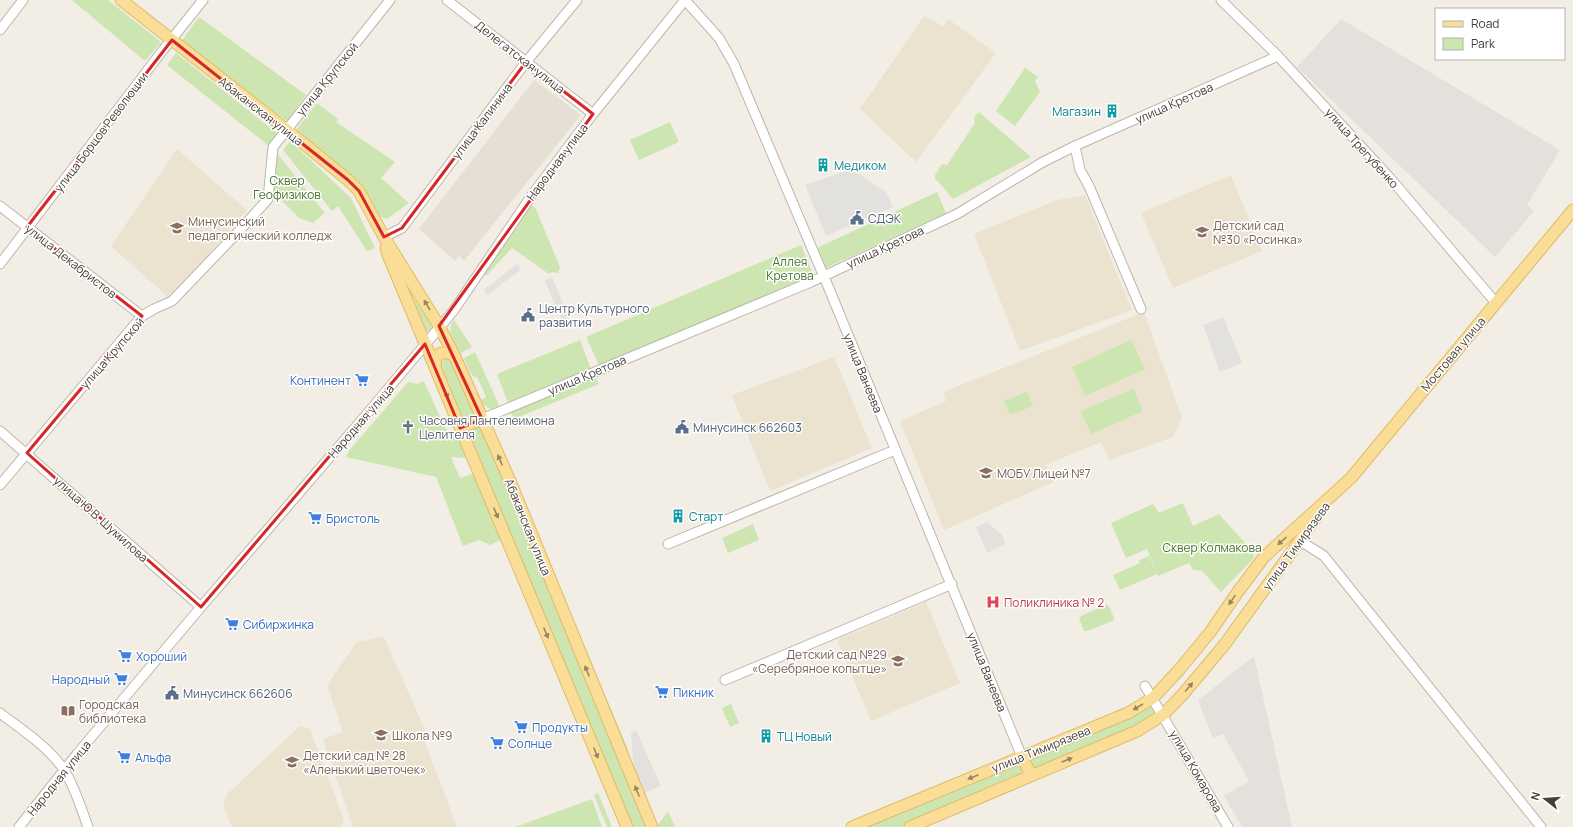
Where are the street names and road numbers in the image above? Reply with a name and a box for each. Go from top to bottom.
street label: Делегатская улица [471,16,569,98]
street label: улица Крупской [292,39,362,119]
street label: улица Борцов Революции [50,68,152,196]
street label: Абаканская улица [215,73,307,149]
street label: улица Кретова [1132,78,1216,128]
street label: улица Калинина [448,79,516,163]
street label: улица Трегубенко [1321,104,1403,192]
street label: Народная улица [522,120,592,204]
street label: улица Декабристов [22,220,121,302]
street label: улица Кретова [844,222,926,272]
street label: Мостовая улица [1417,313,1489,395]
street label: улица Крупской [76,314,148,392]
street label: улица Ванеева [839,331,887,415]
street label: улица Кретова [545,351,629,399]
street label: Народная улица [324,380,398,462]
street label: улица Ю.В. Шумилова [50,472,152,566]
street label: Абаканская улица [501,476,555,578]
street label: улица Тимирязева [1258,498,1334,594]
street label: улица Ванеева [963,630,1011,714]
street label: улица Тимирязева [989,721,1093,777]
street label: улица Комарова [1166,727,1226,815]
street label: Народная улица [23,737,95,819]

